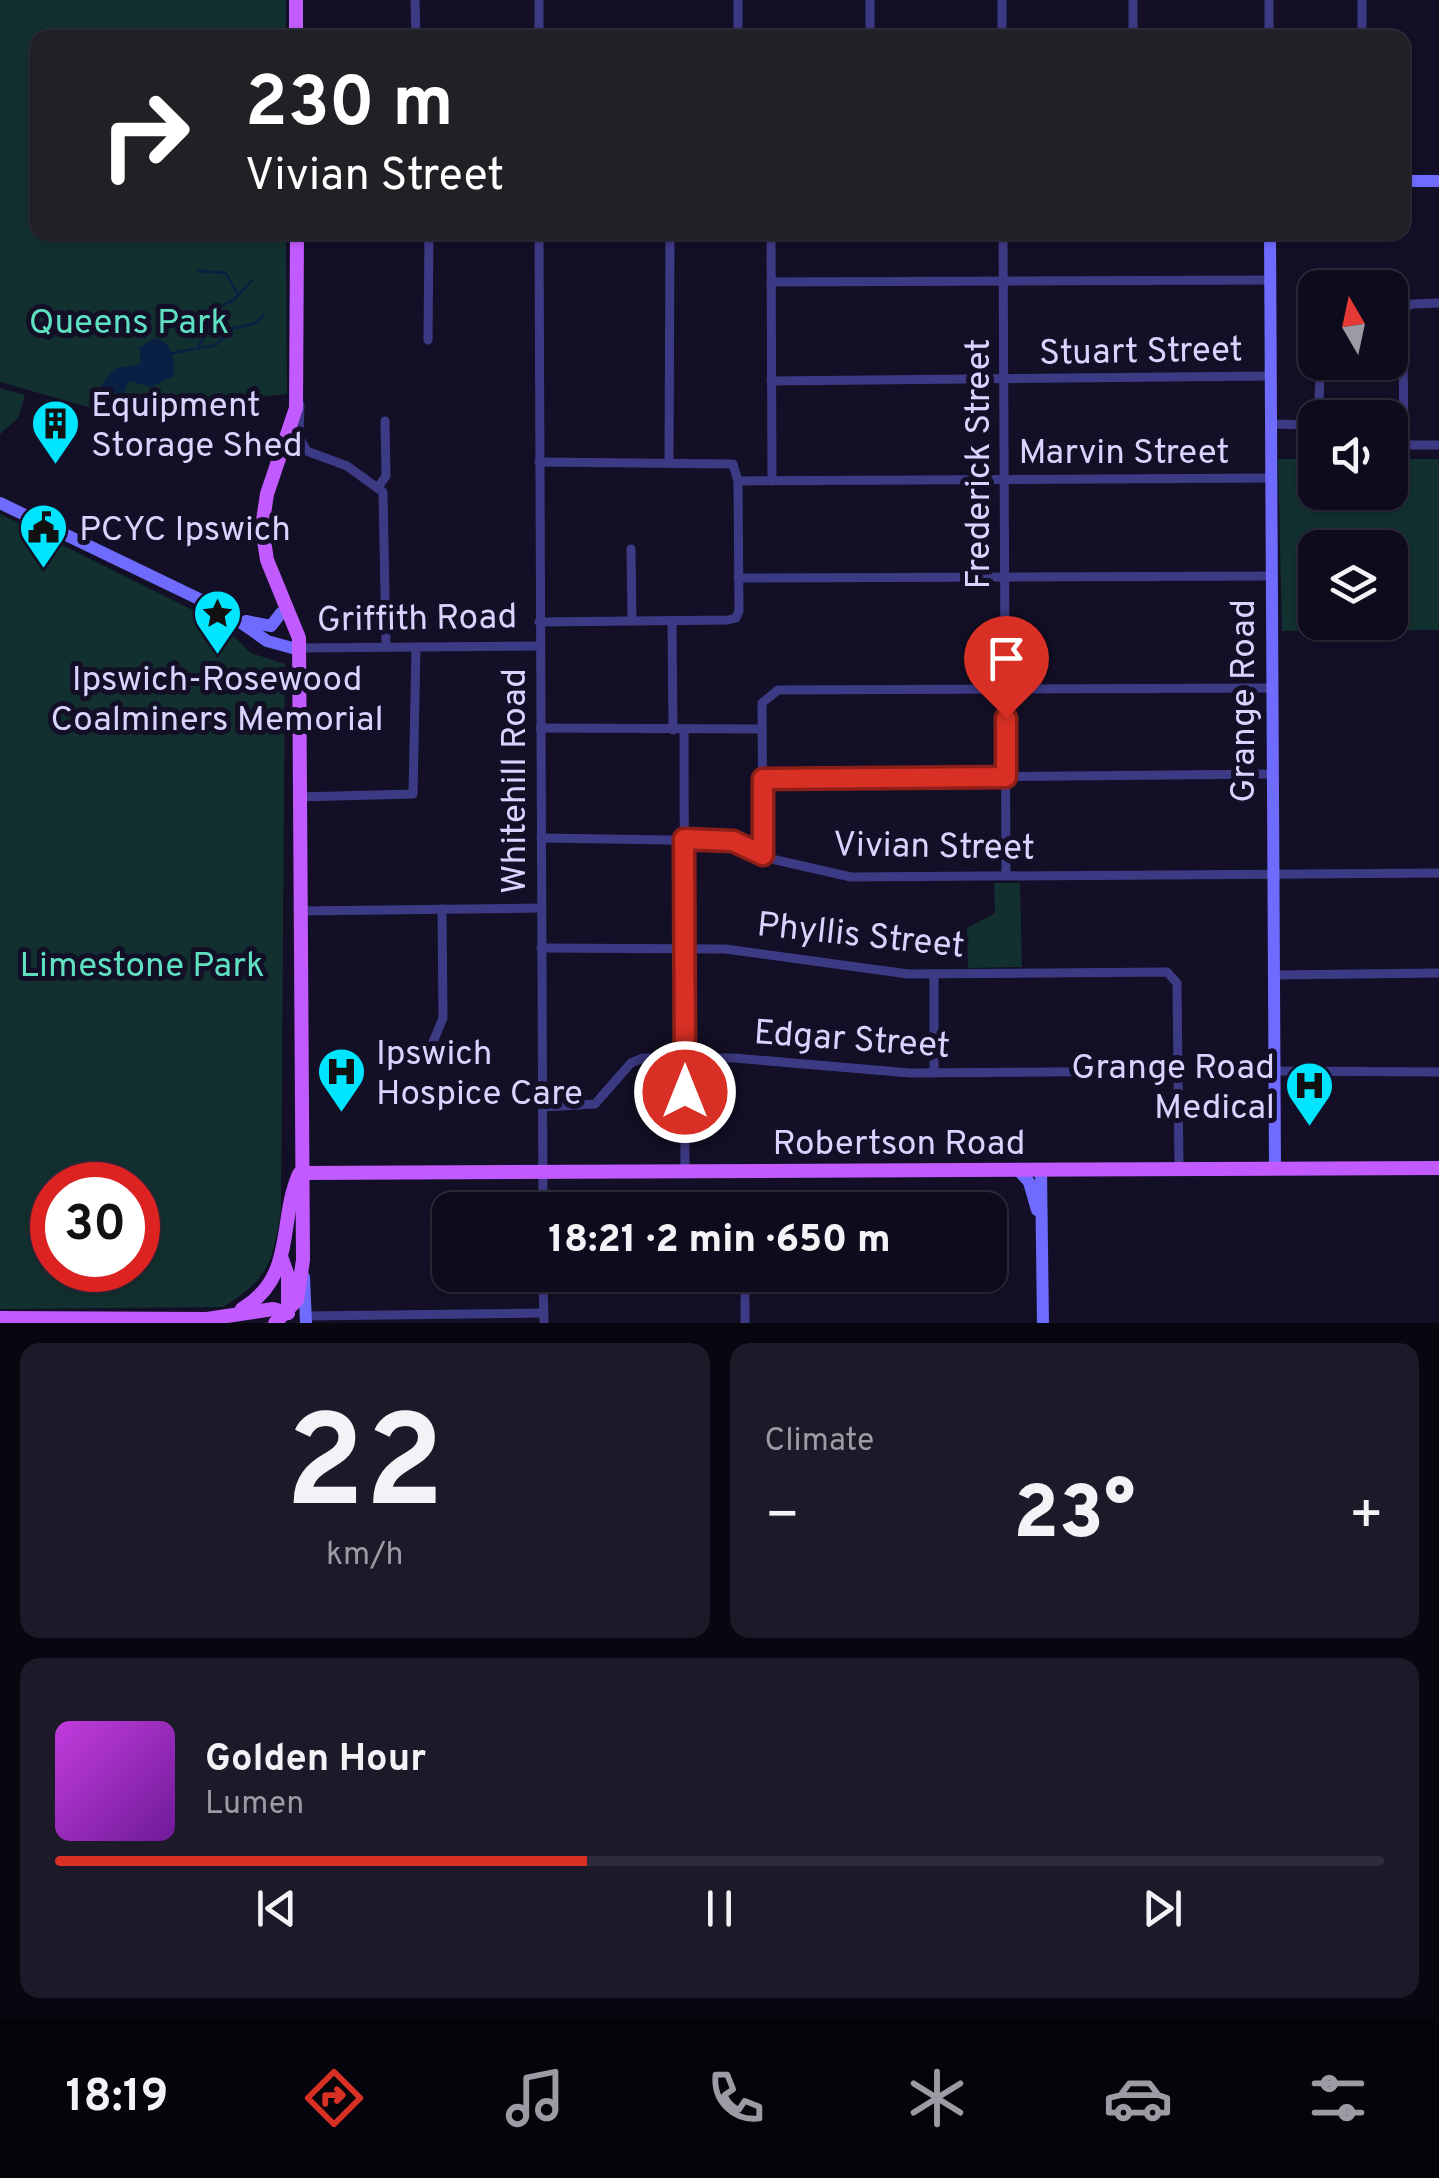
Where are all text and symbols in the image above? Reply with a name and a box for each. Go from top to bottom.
text: 230 m [245,62,454,151]
icon: right [80,70,210,200]
text: Vivian Street [245,149,504,206]
north arrow [1298,270,1408,380]
map controls [1298,270,1408,640]
park label: Queens Park [29,302,229,346]
street label: Stuart Street [1039,329,1243,377]
street label: Frederick Street [958,338,1002,590]
place label: Equipment Storage Shed [91,385,303,469]
building icon: Equipment Storage Shed [30,398,82,466]
button: sound [1298,400,1408,510]
street label: Marvin Street [1019,432,1229,476]
public building icon: PCYC Ipswich [18,502,70,570]
place label: PCYC Ipswich [79,509,291,553]
button: layers [1298,530,1408,640]
place icon: Ipswich-Rosewood Coalminers Memorial [191,588,243,656]
street label: Griffith Road [316,596,518,644]
street label: Grange Road [1223,599,1267,803]
pin [964,616,1049,719]
icon: arrive [979,631,1034,686]
place label: Ipswich-Rosewood Coalminers Memorial [50,659,384,743]
street label: Whitehill Road [494,668,538,894]
street label: Vivian Street [833,824,1035,872]
street label: Phyllis Street [755,904,967,970]
park label: Limestone Park [20,945,264,989]
street label: Edgar Street [752,1012,951,1070]
place label: Ipswich Hospice Care [376,1033,583,1117]
position arrow [633,1040,737,1144]
hospital icon: Ipswich Hospice Care [315,1046,367,1114]
place label: Grange Road Medical [1071,1047,1275,1131]
hospital icon: Grange Road Medical [1284,1060,1336,1128]
street label: Robertson Road [773,1123,1025,1167]
speed limit sign: 30 [30,1162,160,1292]
text: 18:21 · 2 min · 650 m [548,1217,891,1266]
text: 22 [285,1388,444,1553]
text: Climate [765,1422,874,1462]
text: 23° [1013,1470,1135,1565]
text: − [765,1483,800,1553]
text: + [1349,1483,1384,1553]
text: km/h [326,1536,404,1576]
text: Golden Hour [205,1736,426,1785]
text: Lumen [205,1785,304,1825]
icon: previous [249,1881,304,1936]
icon: pause [692,1881,747,1936]
icon: next [1135,1881,1190,1936]
icon: directions [299,2063,369,2133]
icon: music [500,2063,570,2133]
icon: phone [701,2063,771,2133]
icon: climate [902,2063,972,2133]
icon: car [1103,2063,1173,2133]
icon: filters [1303,2063,1373,2133]
text: 18:19 [65,2070,168,2127]

